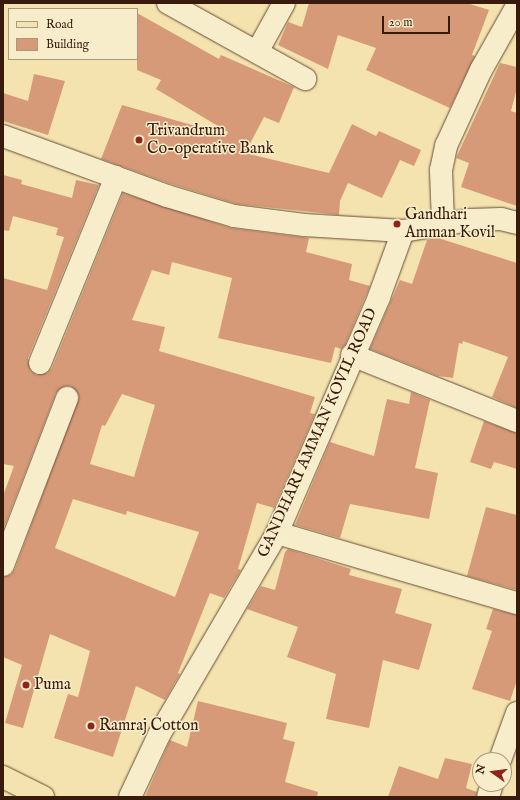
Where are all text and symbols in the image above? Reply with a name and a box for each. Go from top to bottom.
legend [8,8,138,60]
scale bar [384,8,452,34]
text: 20 m [389,15,412,30]
text: Road [46,17,73,32]
text: Building [46,37,89,52]
place label: Trivandrum Co-operative Bank [147,121,274,159]
marker: Trivandrum Co-operative Bank [134,135,144,145]
place label: Gandhari Amman Kovil [405,205,495,243]
marker: Gandhari Amman Kovil [392,219,402,229]
street label: GANDHARI AMMAN KOVIL ROAD [254,305,382,561]
place label: Puma [34,675,71,695]
marker: Puma [21,680,31,690]
place label: Ramraj Cotton [99,716,199,736]
marker: Ramraj Cotton [86,721,96,731]
north arrow [472,752,512,792]
text: N [473,763,489,776]

